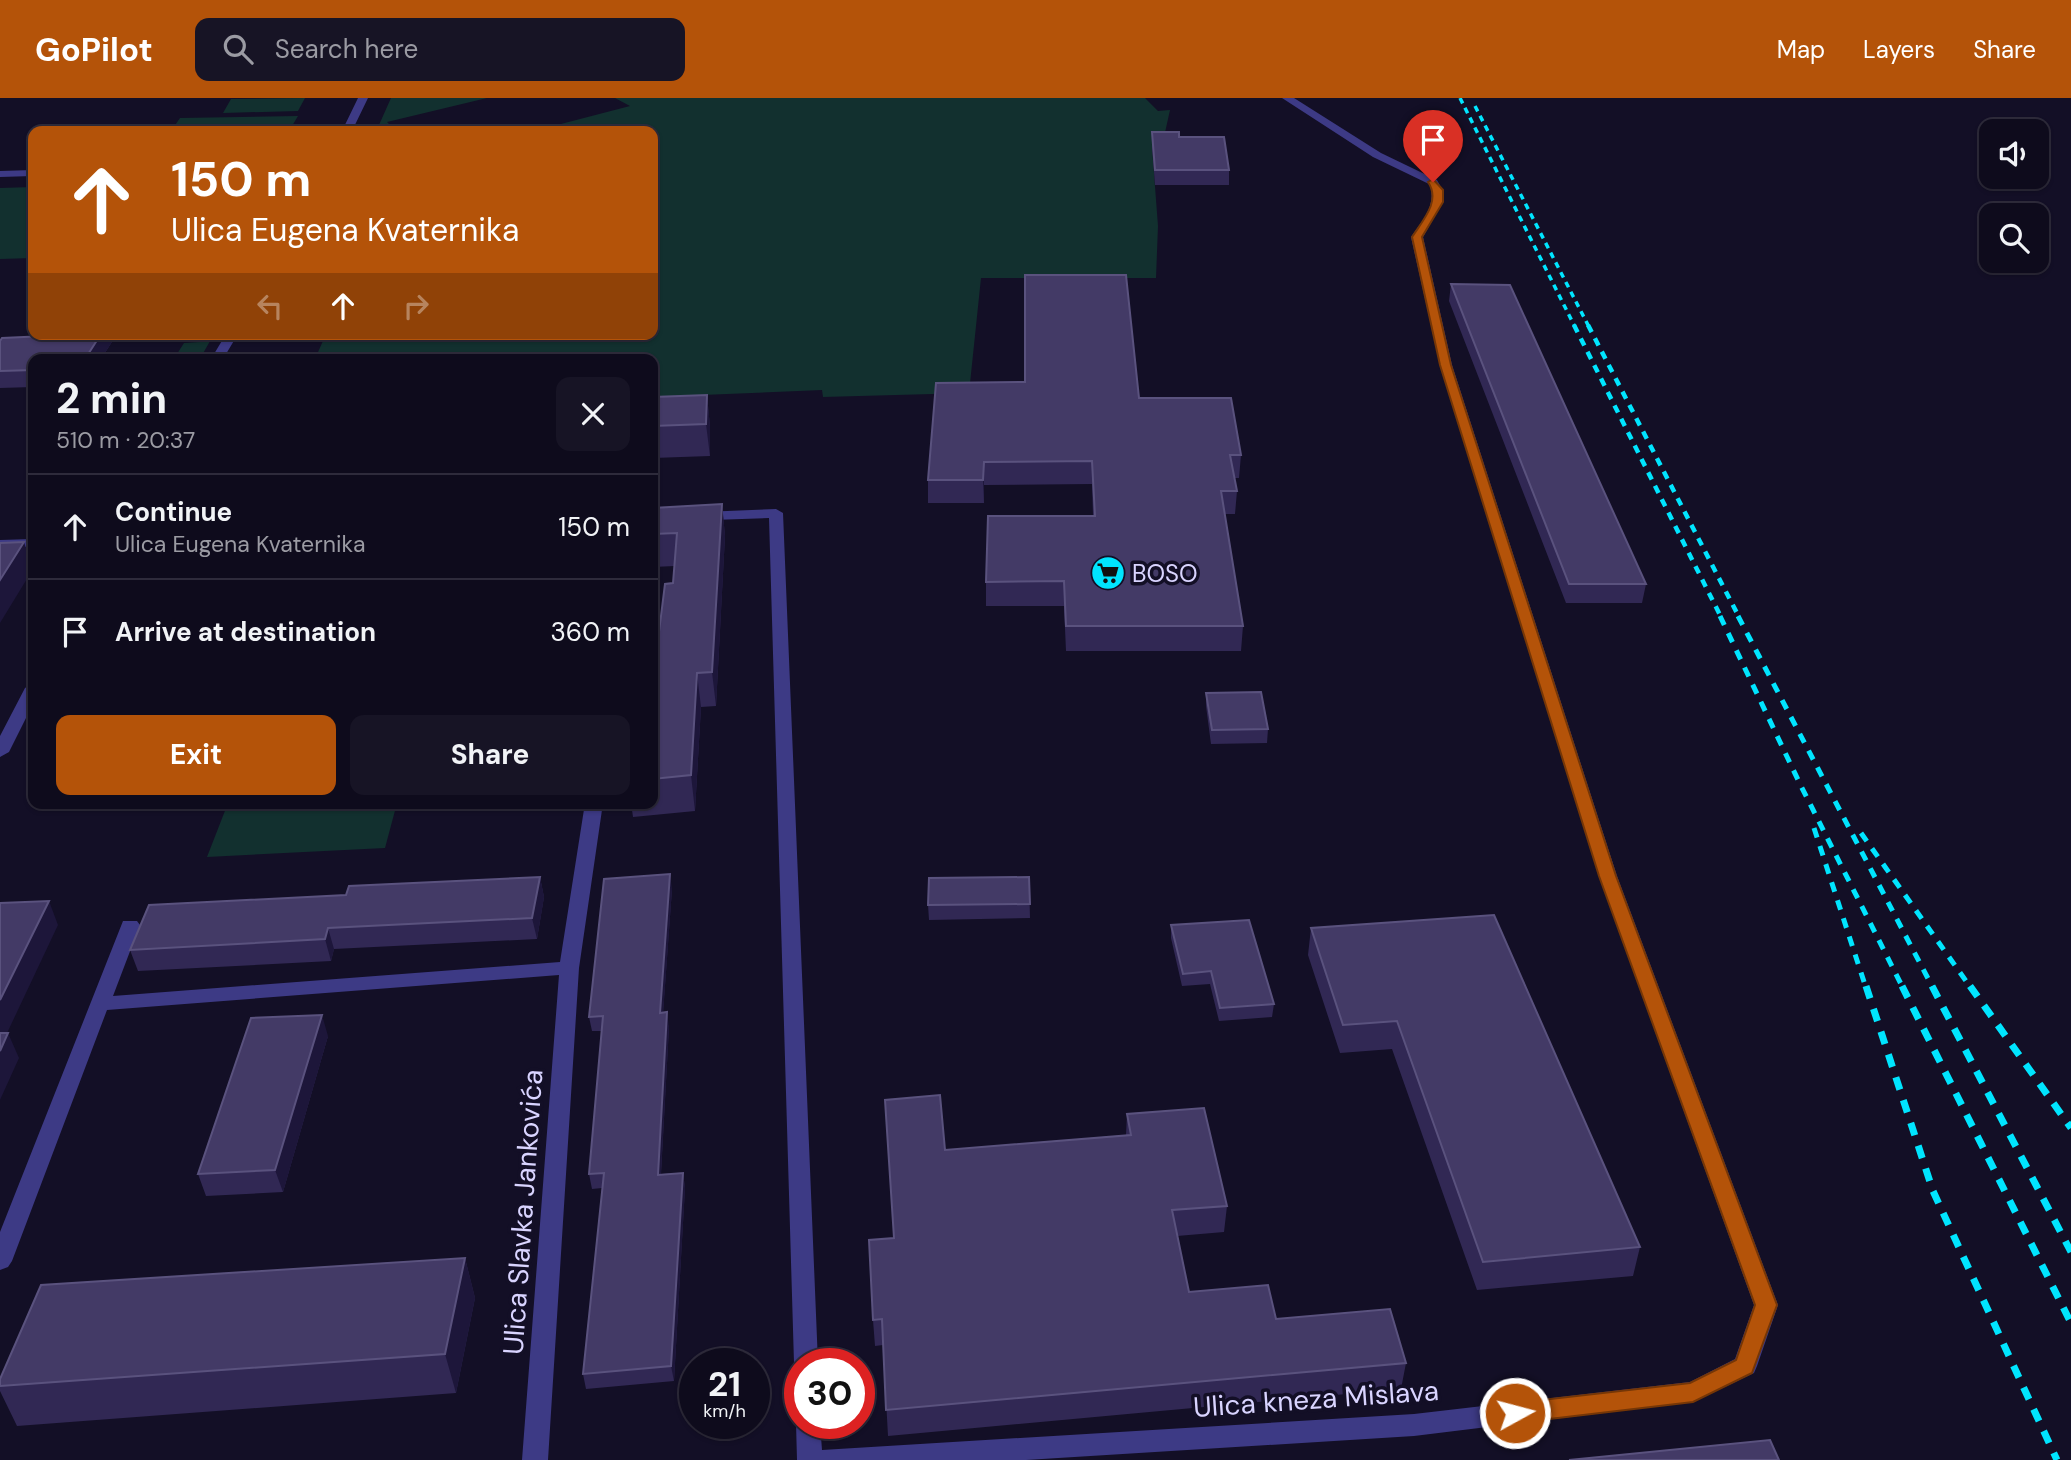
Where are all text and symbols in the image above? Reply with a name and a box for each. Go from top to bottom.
search box [195,18,685,81]
text: GoPilot [35,28,153,71]
icon: search [219,30,257,68]
text: Search here [275,32,418,66]
text: Map [1777,34,1825,65]
text: Layers [1863,34,1935,65]
text: Share [1973,34,2036,65]
pin [1403,110,1463,182]
map controls [1979,119,2049,273]
button: sound [1979,119,2049,189]
icon: arrive [1414,121,1452,159]
text: 150 m [171,147,311,211]
icon: ahead [56,154,147,245]
button: search [1979,203,2049,273]
text: Ulica Eugena Kvaternika [171,209,519,251]
icon: left [251,287,289,325]
icon: ahead [324,287,362,325]
icon: right [397,287,435,325]
text: 2 min [56,371,167,426]
button: close [556,377,630,451]
text: 510 m · 20:37 [56,425,195,455]
text: Continue [115,495,232,529]
icon: ahead [56,508,94,546]
text: 150 m [558,510,630,544]
text: Ulica Eugena Kvaternika [115,529,365,559]
supermarket icon: BOSO [1089,554,1127,592]
place label: BOSO [1132,558,1198,589]
icon: arrive [56,613,94,651]
text: Arrive at destination [115,615,376,649]
text: 360 m [550,615,630,649]
button: Exit [56,715,336,795]
button: Share [350,715,630,795]
street label: Ulica Slavka Jankovića [495,1068,551,1356]
speed limit sign: 30 [784,1348,875,1439]
text: 21 [708,1361,741,1407]
street label: Ulica kneza Mislava [1192,1372,1440,1426]
position arrow [1478,1376,1552,1450]
text: km/h [703,1399,746,1423]

